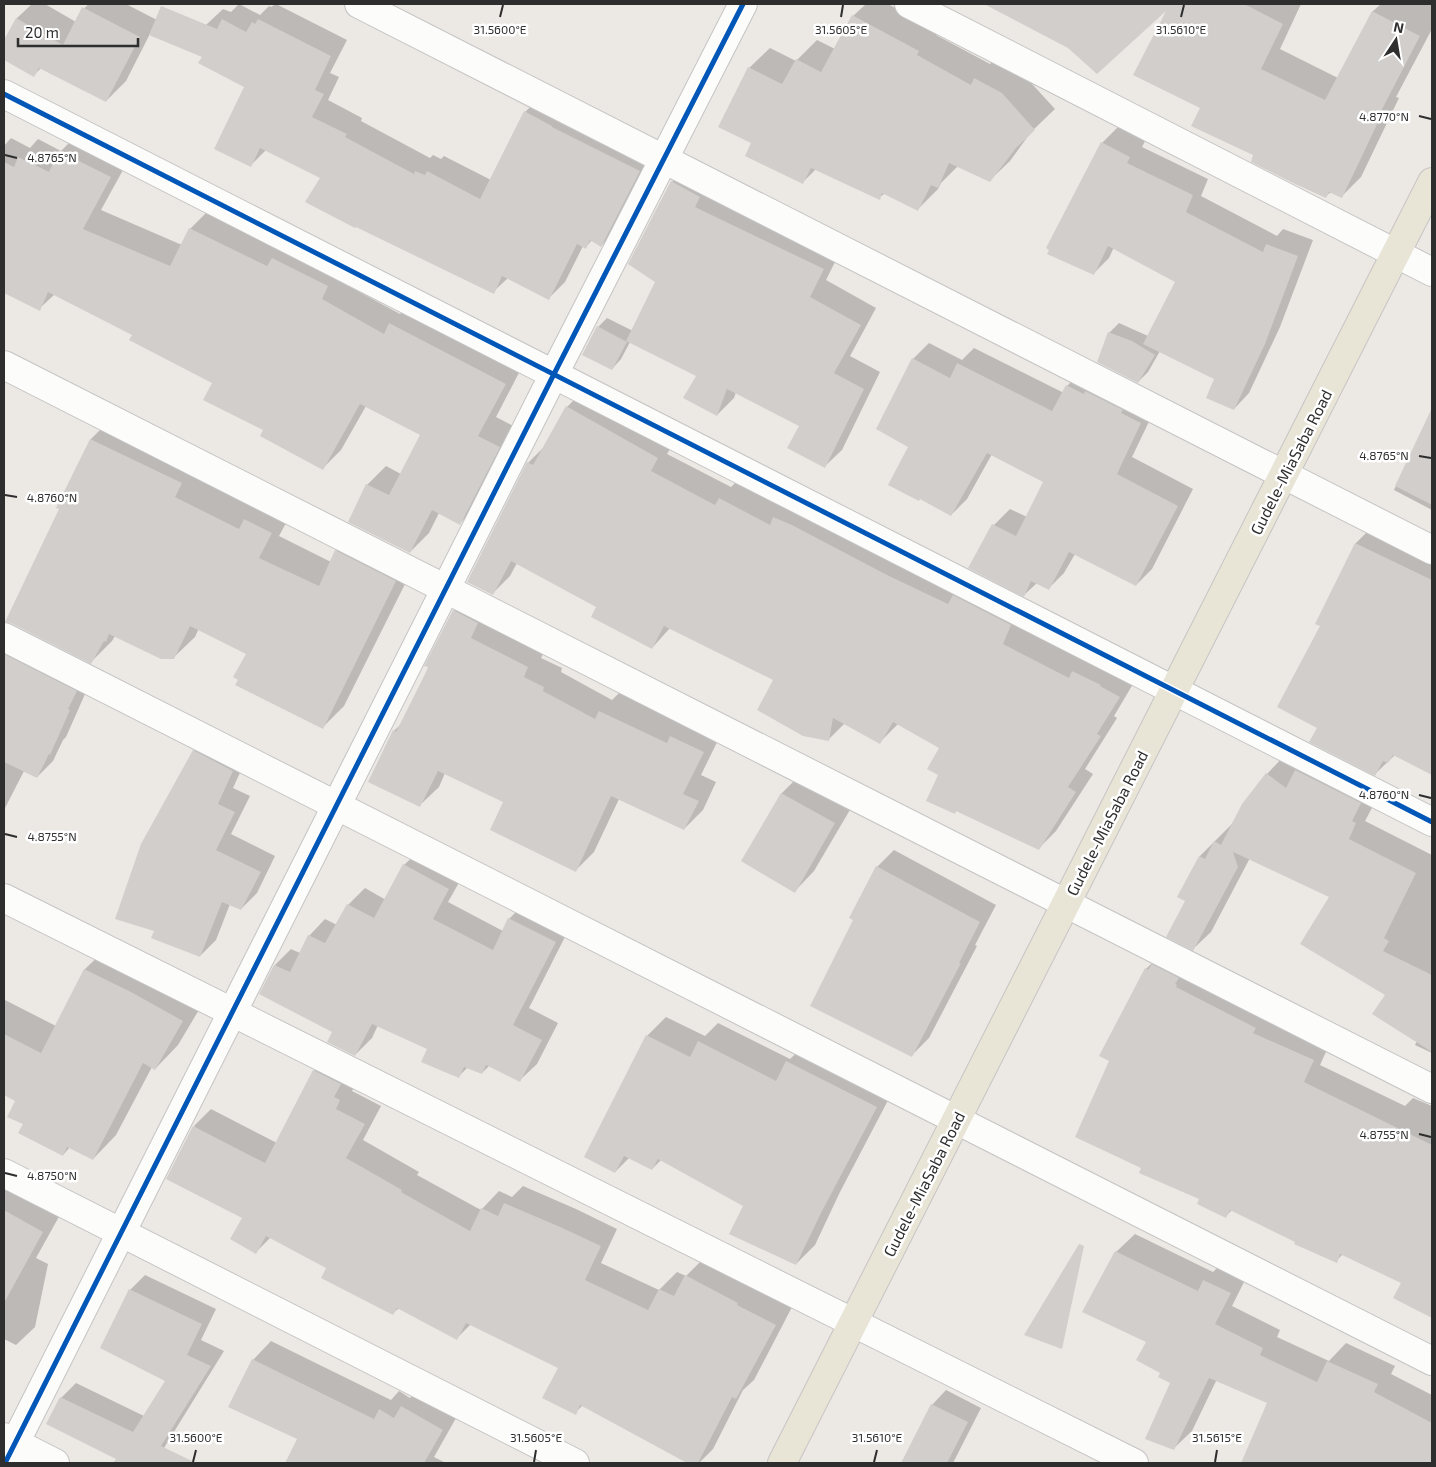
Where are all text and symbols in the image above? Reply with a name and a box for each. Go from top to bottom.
scale bar [18,15,138,47]
north arrow [1371,15,1421,65]
text: N [1392,17,1406,36]
text: 31.5600°E [473,22,527,36]
text: 31.5605°E [815,22,867,36]
text: 31.5610°E [1156,22,1207,36]
text: 20 m [25,23,59,41]
text: 4.8770°N [1359,109,1409,123]
text: 4.8765°N [27,150,77,164]
street label: Gudele-MiaSaba Road [1246,386,1335,538]
text: 4.8765°N [1359,448,1409,462]
text: 4.8760°N [27,490,77,504]
street label: Gudele-MiaSaba Road [1062,747,1151,899]
text: 4.8760°N [1359,787,1409,801]
text: 4.8755°N [27,829,77,843]
street label: Gudele-MiaSaba Road [879,1108,968,1260]
text: 4.8755°N [1359,1127,1409,1141]
text: 4.8750°N [27,1168,77,1182]
text: 31.5600°E [169,1430,223,1444]
text: 31.5605°E [510,1430,562,1444]
text: 31.5610°E [852,1430,903,1444]
text: 31.5615°E [1192,1430,1242,1444]

